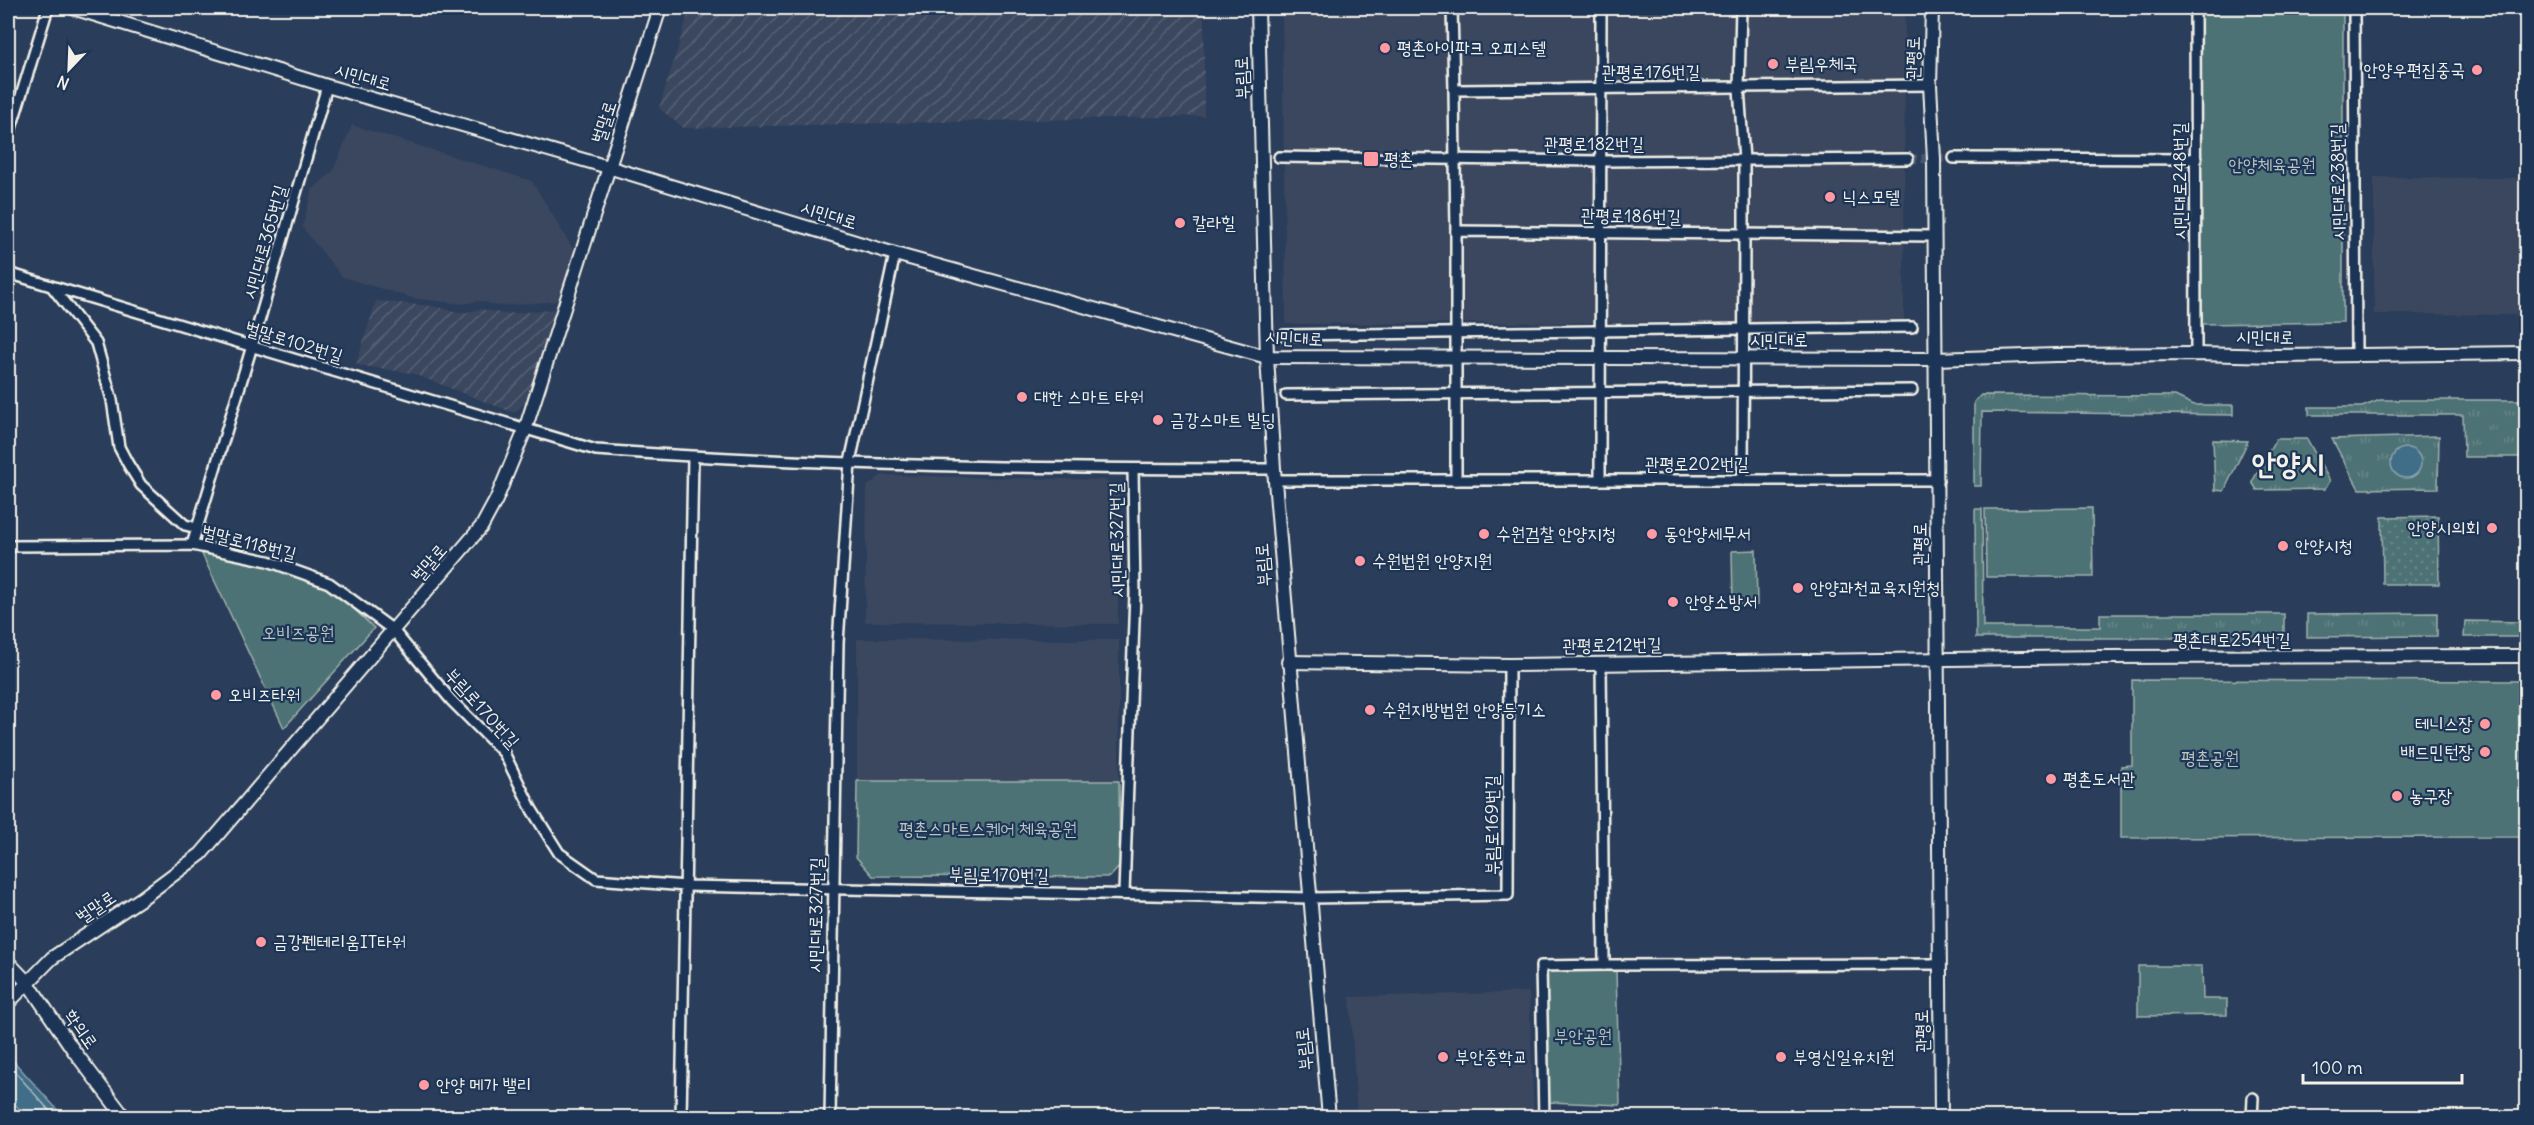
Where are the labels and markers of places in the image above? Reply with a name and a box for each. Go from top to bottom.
place label: 평촌아이파크 오피스텔 [1397,36,1546,59]
marker: 평촌아이파크 오피스텔 [1378,41,1392,55]
place label: 부림우체국 [1785,52,1857,75]
marker: 부림우체국 [1766,57,1780,71]
place label: 안양우편집중국 [2364,58,2465,81]
marker: 안양우편집중국 [2470,63,2484,77]
place label: 평촌 [1384,147,1413,170]
marker: 평촌 [1362,150,1380,168]
place label: 닉스모텔 [1842,185,1900,208]
marker: 닉스모텔 [1823,190,1837,204]
place label: 칼라힐 [1192,211,1236,234]
marker: 칼라힐 [1173,216,1187,230]
place label: 대한 스마트 타워 [1034,385,1144,408]
marker: 대한 스마트 타워 [1015,390,1029,404]
place label: 금강스마트 빌딩 [1170,408,1276,431]
marker: 금강스마트 빌딩 [1151,413,1165,427]
place label: 안양시의회 [2408,516,2480,539]
marker: 안양시의회 [2485,521,2499,535]
place label: 수원검찰 안양지청 [1496,522,1616,545]
place label: 동안양세무서 [1664,522,1751,545]
marker: 수원검찰 안양지청 [1477,527,1491,541]
marker: 동안양세무서 [1645,527,1659,541]
place label: 안양시청 [2295,534,2353,557]
marker: 안양시청 [2276,539,2290,553]
place label: 수원법원 안양지원 [1372,549,1492,572]
marker: 수원법원 안양지원 [1353,554,1367,568]
place label: 안양과천교육지원청 [1810,576,1940,599]
marker: 안양과천교육지원청 [1791,581,1805,595]
place label: 안양소방서 [1685,590,1757,613]
marker: 안양소방서 [1666,595,1680,609]
place label: 오비즈타워 [228,683,300,706]
marker: 오비즈타워 [209,688,223,702]
place label: 수원지방법원 안양등기소 [1382,698,1546,721]
marker: 수원지방법원 안양등기소 [1363,703,1377,717]
place label: 테니스장 [2415,712,2473,735]
marker: 테니스장 [2478,717,2492,731]
place label: 배드민턴장 [2401,740,2473,763]
marker: 배드민턴장 [2478,745,2492,759]
place label: 평촌도서관 [2063,767,2135,790]
marker: 평촌도서관 [2044,772,2058,786]
place label: 농구장 [2409,784,2452,807]
marker: 농구장 [2390,789,2404,803]
place label: 금강펜테리움IT타워 [273,930,406,953]
marker: 금강펜테리움IT타워 [254,935,268,949]
place label: 부안중학교 [1455,1045,1527,1068]
place label: 부영신일유치원 [1793,1045,1894,1068]
marker: 부안중학교 [1436,1050,1450,1064]
marker: 부영신일유치원 [1774,1050,1788,1064]
place label: 안양 메가 밸리 [436,1073,531,1096]
marker: 안양 메가 밸리 [417,1078,431,1092]

